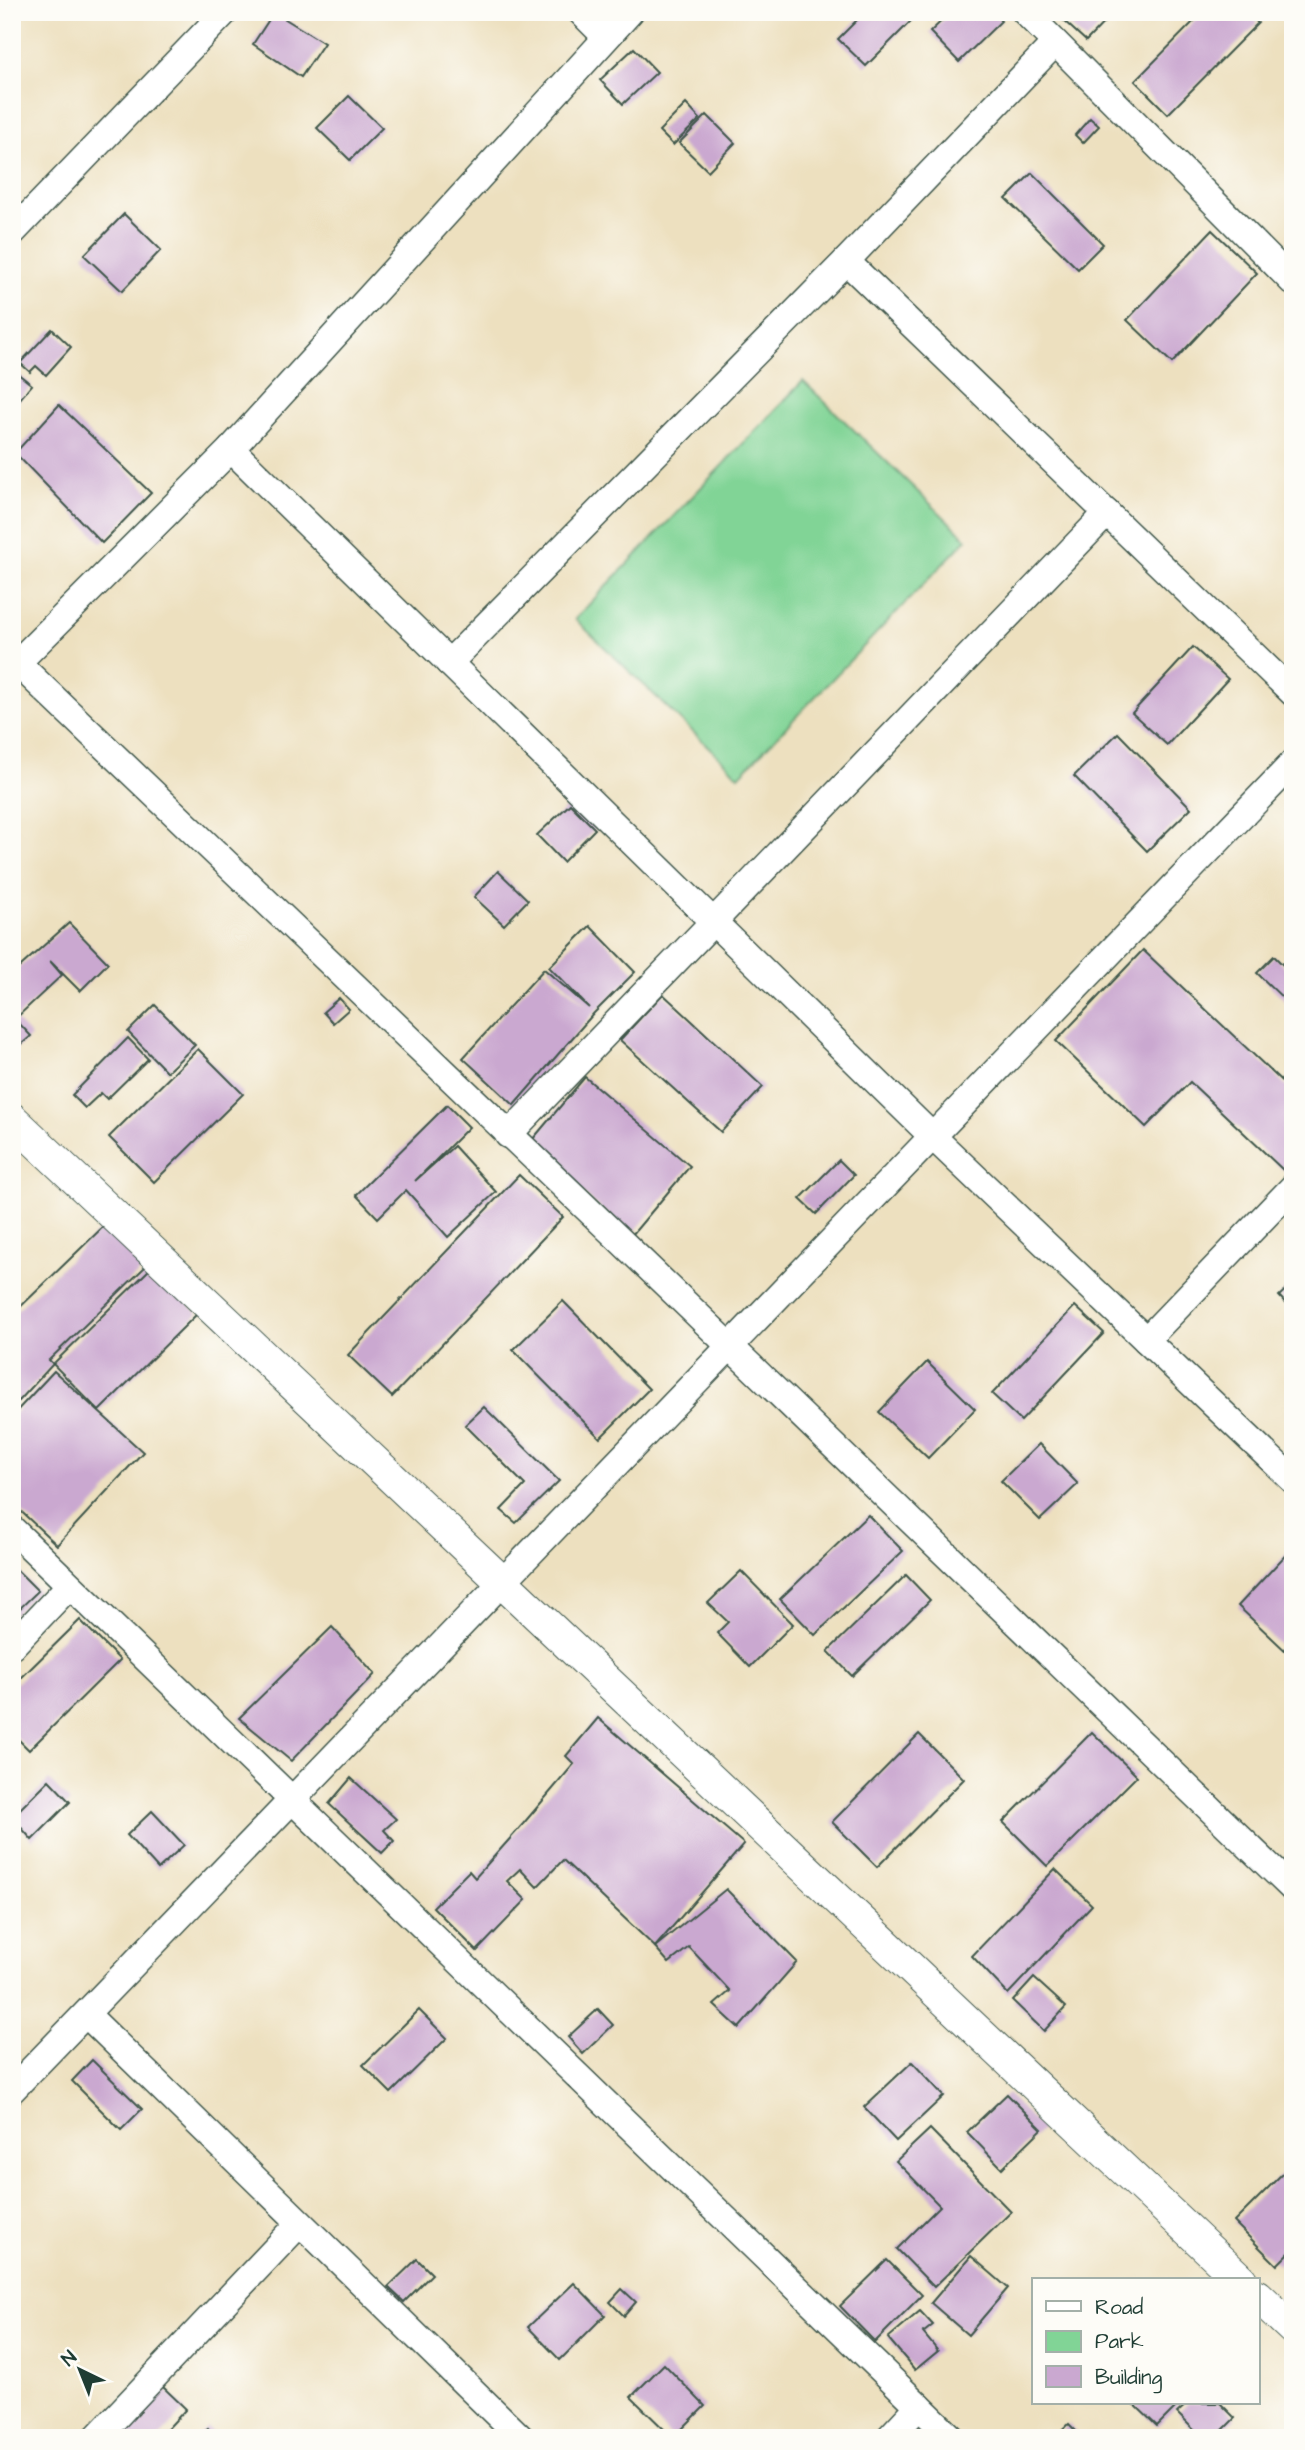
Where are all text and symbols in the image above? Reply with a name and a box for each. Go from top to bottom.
legend [1032,2278,1260,2404]
text: Road [1095,2293,1143,2322]
text: Park [1095,2327,1144,2356]
north arrow [46,2334,116,2404]
text: N [56,2345,83,2373]
text: Building [1095,2363,1163,2394]

